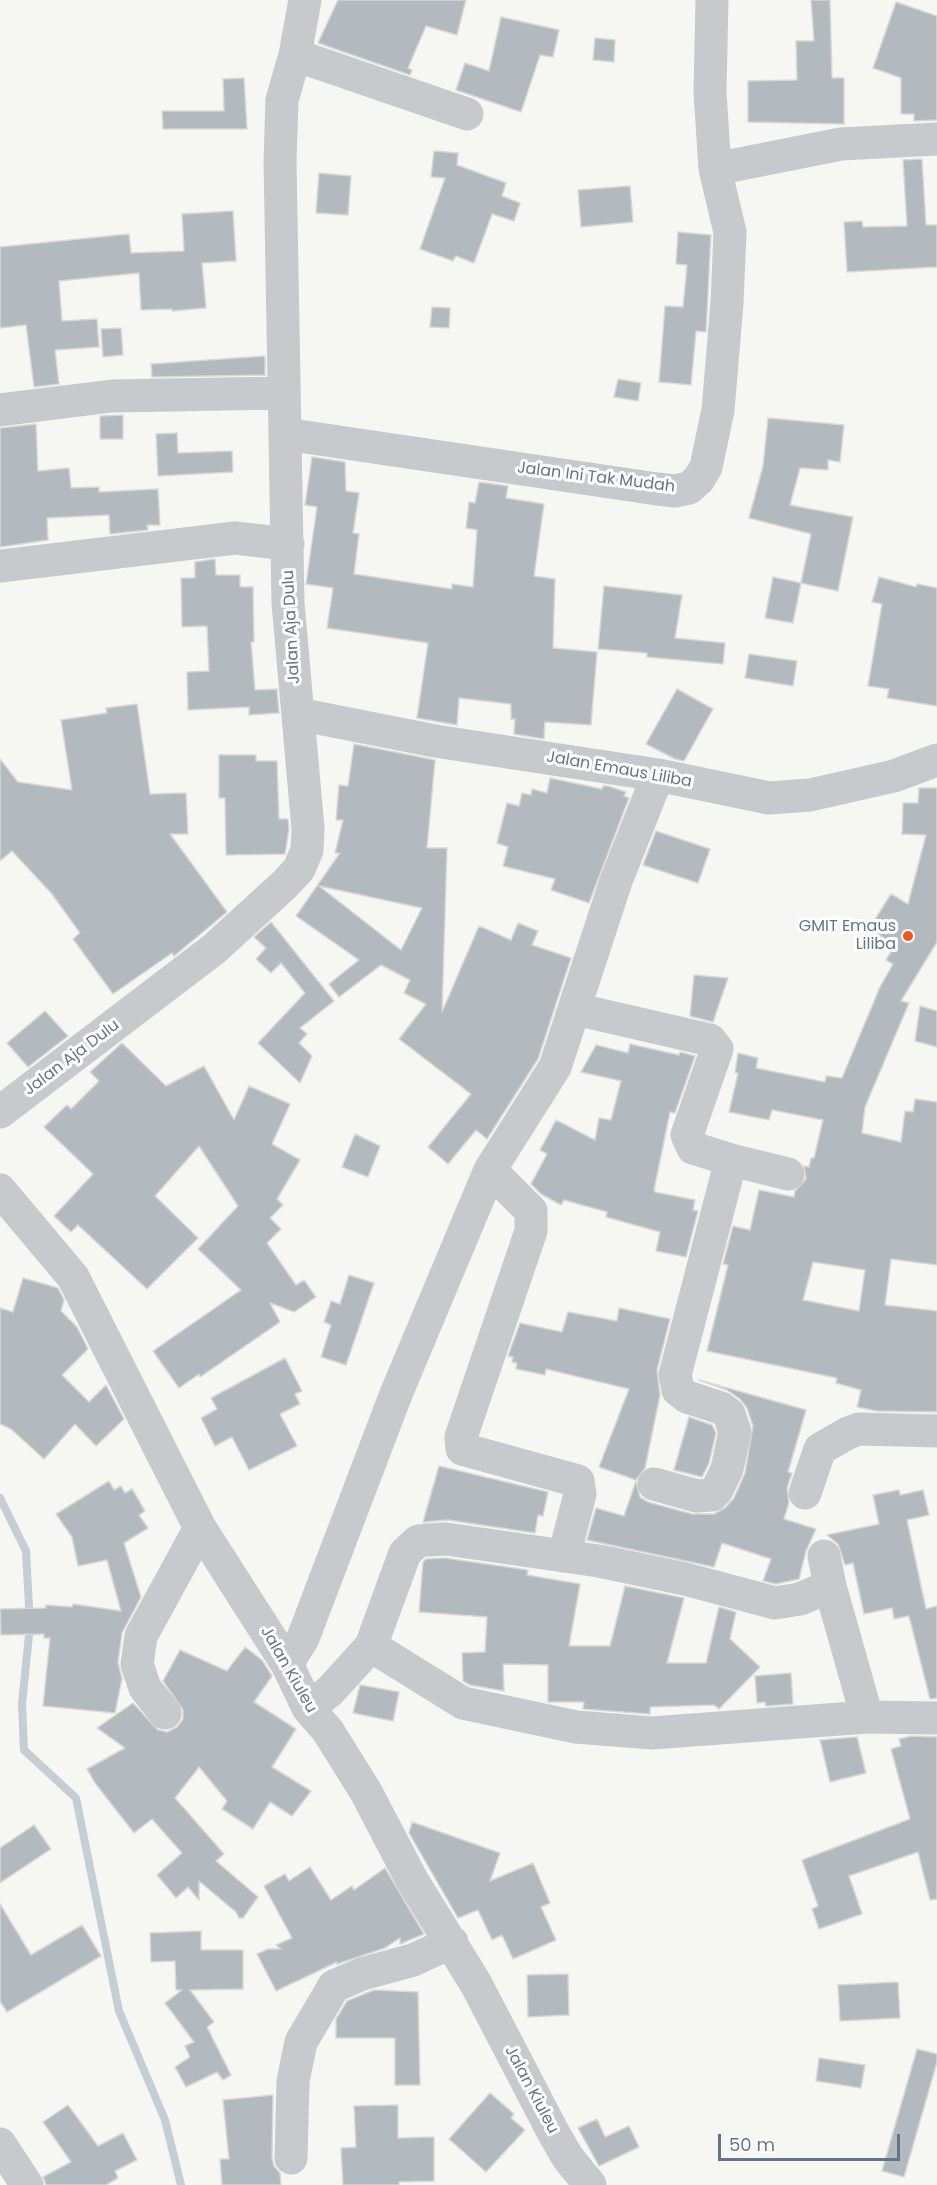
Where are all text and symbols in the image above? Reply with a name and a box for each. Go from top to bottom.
street label: Jalan Ini Tak Mudah [516,459,676,497]
street label: Jalan Aja Dulu [279,570,305,684]
street label: Jalan Emaus Liliba [545,748,693,792]
place label: GMIT Emaus Liliba [799,917,896,955]
marker: GMIT Emaus Liliba [901,929,915,943]
street label: Jalan Aja Dulu [21,1016,123,1100]
street label: Jalan Kiuleu [256,1623,320,1717]
street label: Jalan Kiuleu [500,2043,562,2137]
scale bar [721,2122,902,2160]
text: 50 m [729,2132,775,2157]

